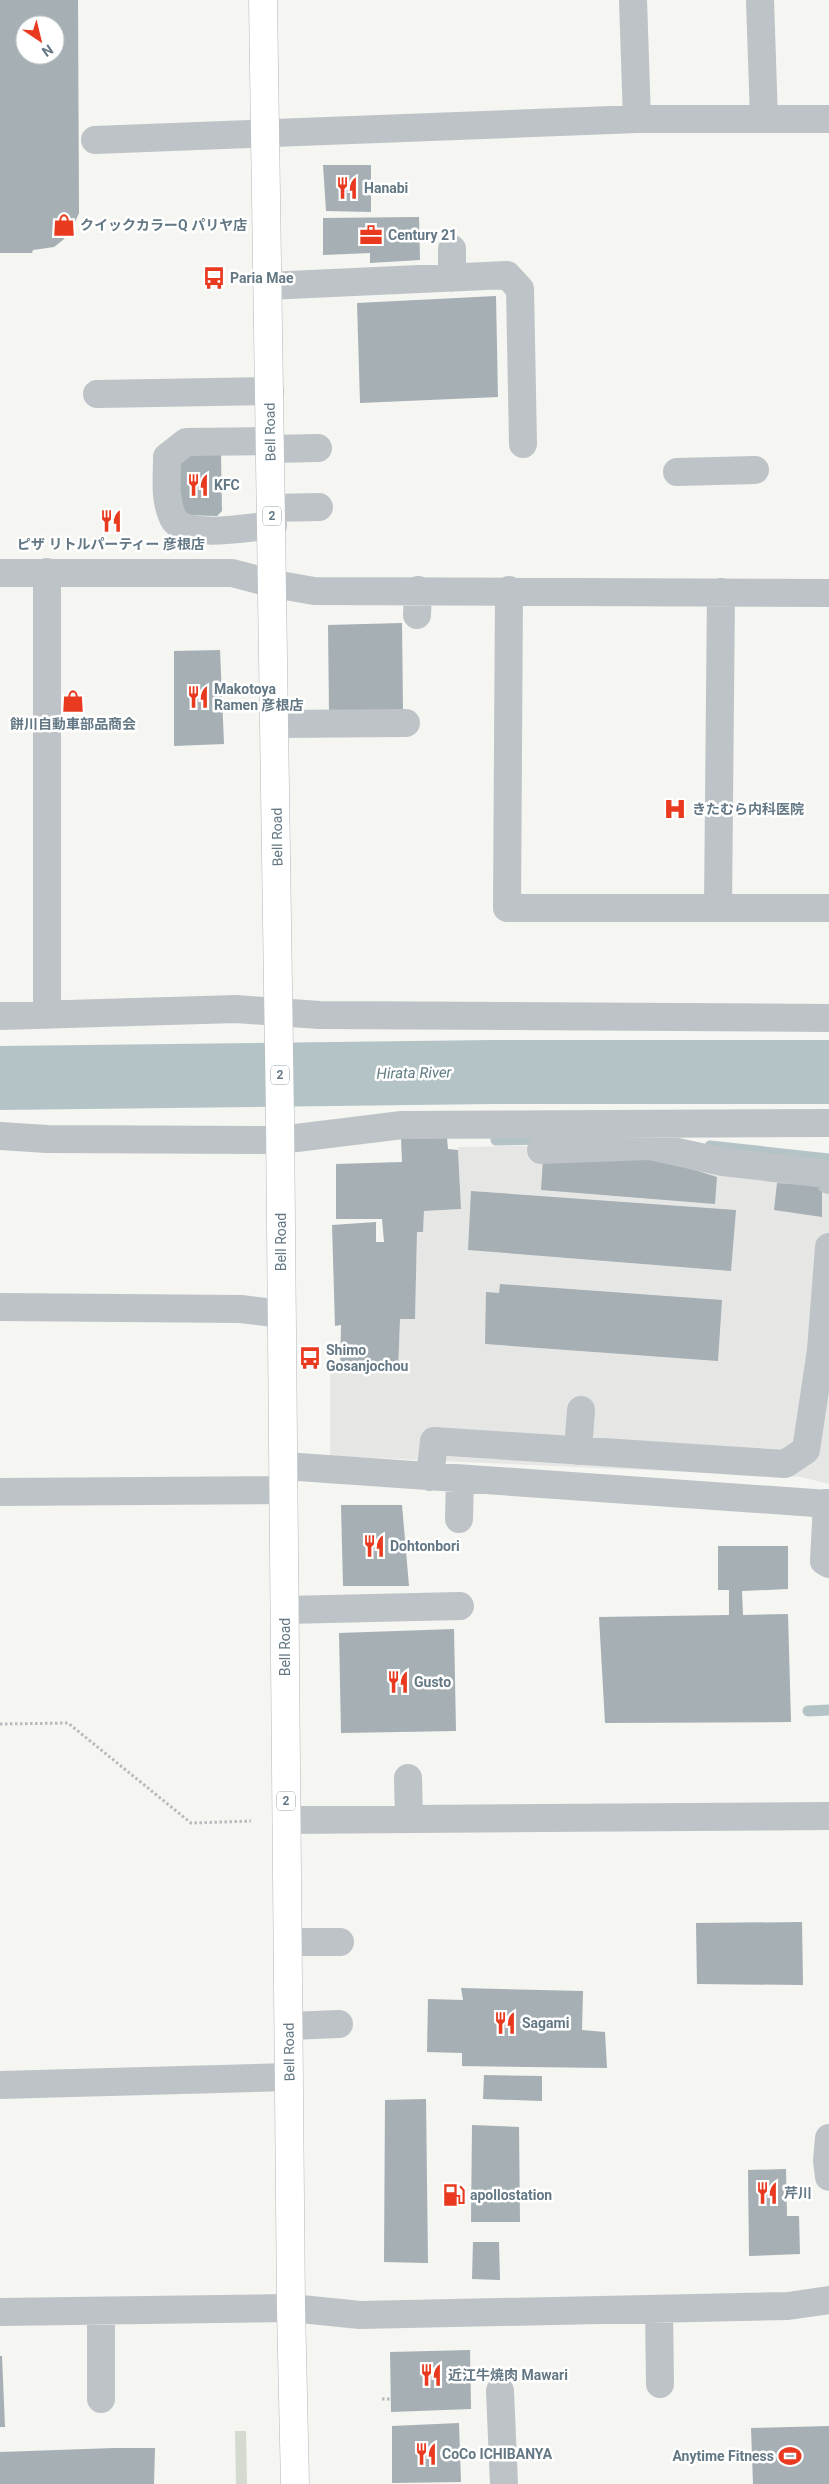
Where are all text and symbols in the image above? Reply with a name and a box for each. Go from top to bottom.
north arrow [15,15,65,65]
text: N [39,41,56,60]
restaurant icon: Hanabi [334,175,360,201]
place label: Hanabi [364,180,408,196]
shop icon: クイックカラーQ パリヤ店 [51,212,77,238]
place label: クイックカラーQ パリヤ店 [80,217,247,233]
office icon: Century 21 [358,222,384,248]
place label: Century 21 [388,227,457,243]
bus stop icon: Paria Mae [201,265,227,291]
place label: Paria Mae [230,270,294,286]
street label: Bell Road [261,403,279,461]
restaurant icon: KFC [185,472,211,498]
place label: KFC [214,477,240,493]
road number: 2 [263,506,281,526]
restaurant icon: ピザ リトルパーティー 彦根店 [98,508,124,534]
place label: ピザ リトルパーティー 彦根店 [17,536,205,552]
place label: Makotoya Ramen 彦根店 [214,681,303,713]
restaurant icon: Makotoya Ramen 彦根店 [185,684,211,710]
shop icon: 餅川自動車部品商会 [60,688,86,714]
place label: 餅川自動車部品商会 [10,716,136,732]
hospital icon: きたむら内科医院 [662,796,688,822]
place label: きたむら内科医院 [692,801,804,817]
street label: Bell Road [268,808,286,866]
water label: Hirata River [376,1063,453,1083]
road number: 2 [271,1066,289,1084]
street label: Bell Road [273,1213,289,1271]
place label: Shimo Gosanjochou [326,1342,409,1374]
bus stop icon: Shimo Gosanjochou [297,1345,323,1371]
restaurant icon: Dohtonbori [361,1533,387,1559]
place label: Dohtonbori [390,1538,460,1554]
street label: Bell Road [277,1618,293,1676]
restaurant icon: Gusto [385,1669,411,1695]
place label: Gusto [414,1674,451,1690]
road number: 2 [277,1792,295,1810]
restaurant icon: Sagami [492,2010,518,2036]
place label: Sagami [522,2015,569,2031]
street label: Bell Road [280,2023,298,2081]
restaurant icon: 芹川 [754,2180,780,2206]
fuel station icon: apollostation [441,2182,467,2208]
place label: 芹川 [784,2185,812,2201]
place label: apollostation [470,2187,552,2203]
restaurant icon: 近江牛焼肉 Mawari [418,2362,444,2388]
place label: 近江牛焼肉 Mawari [448,2367,568,2383]
restaurant icon: CoCo ICHIBANYA [413,2441,439,2467]
sports icon: Anytime Fitness [777,2443,803,2469]
place label: CoCo ICHIBANYA [442,2446,553,2462]
place label: Anytime Fitness [672,2448,774,2464]

